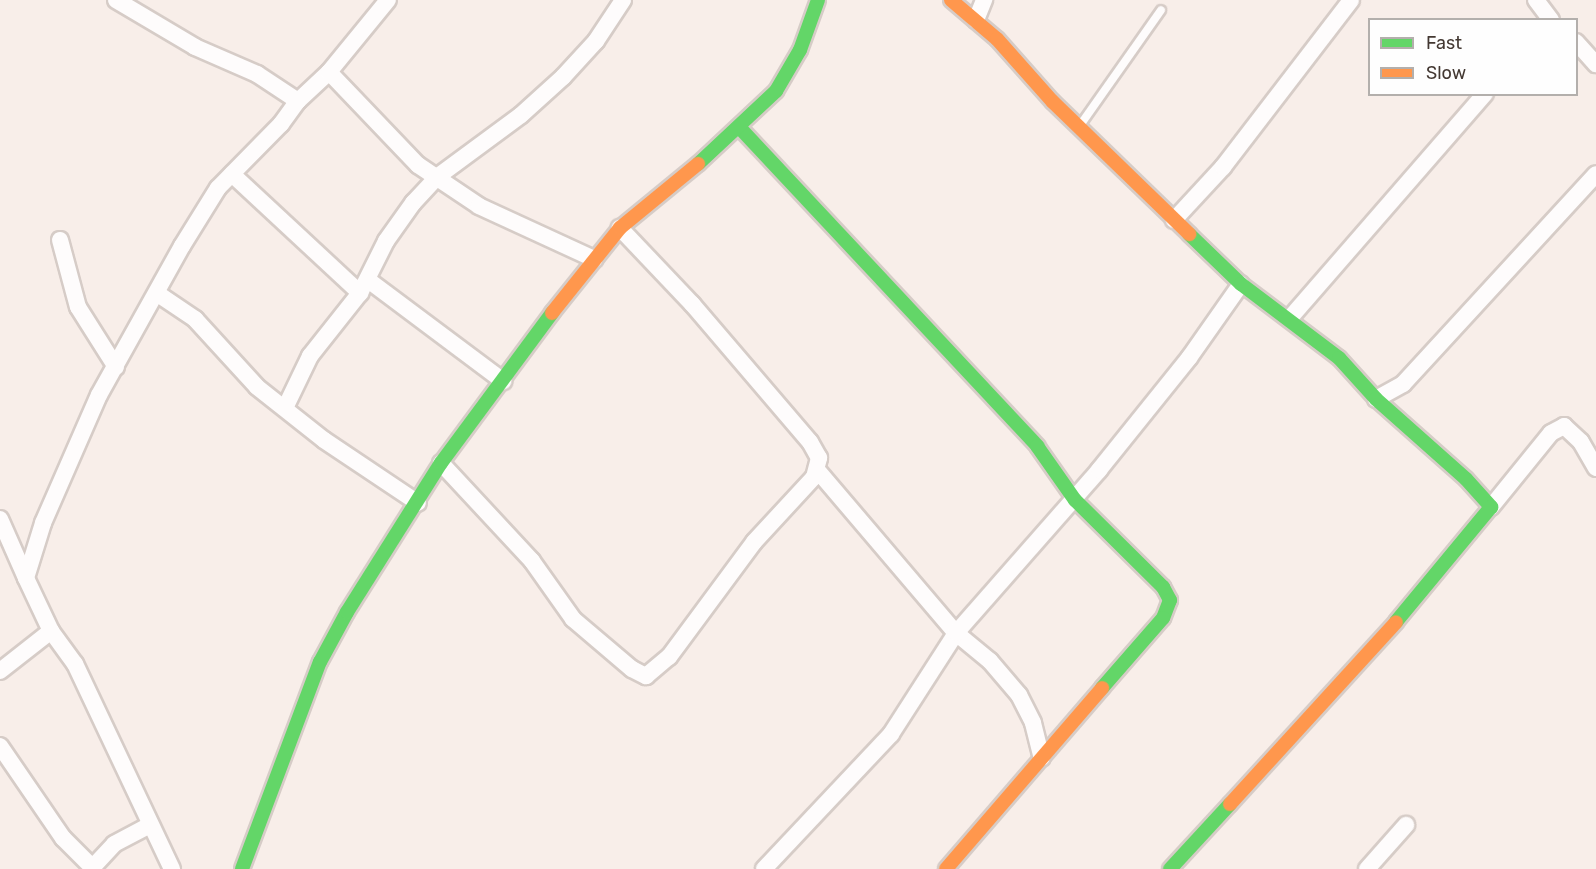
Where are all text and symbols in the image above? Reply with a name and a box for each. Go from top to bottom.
legend [1368,18,1578,96]
text: Fast [1426,32,1462,54]
text: Slow [1426,62,1466,84]

